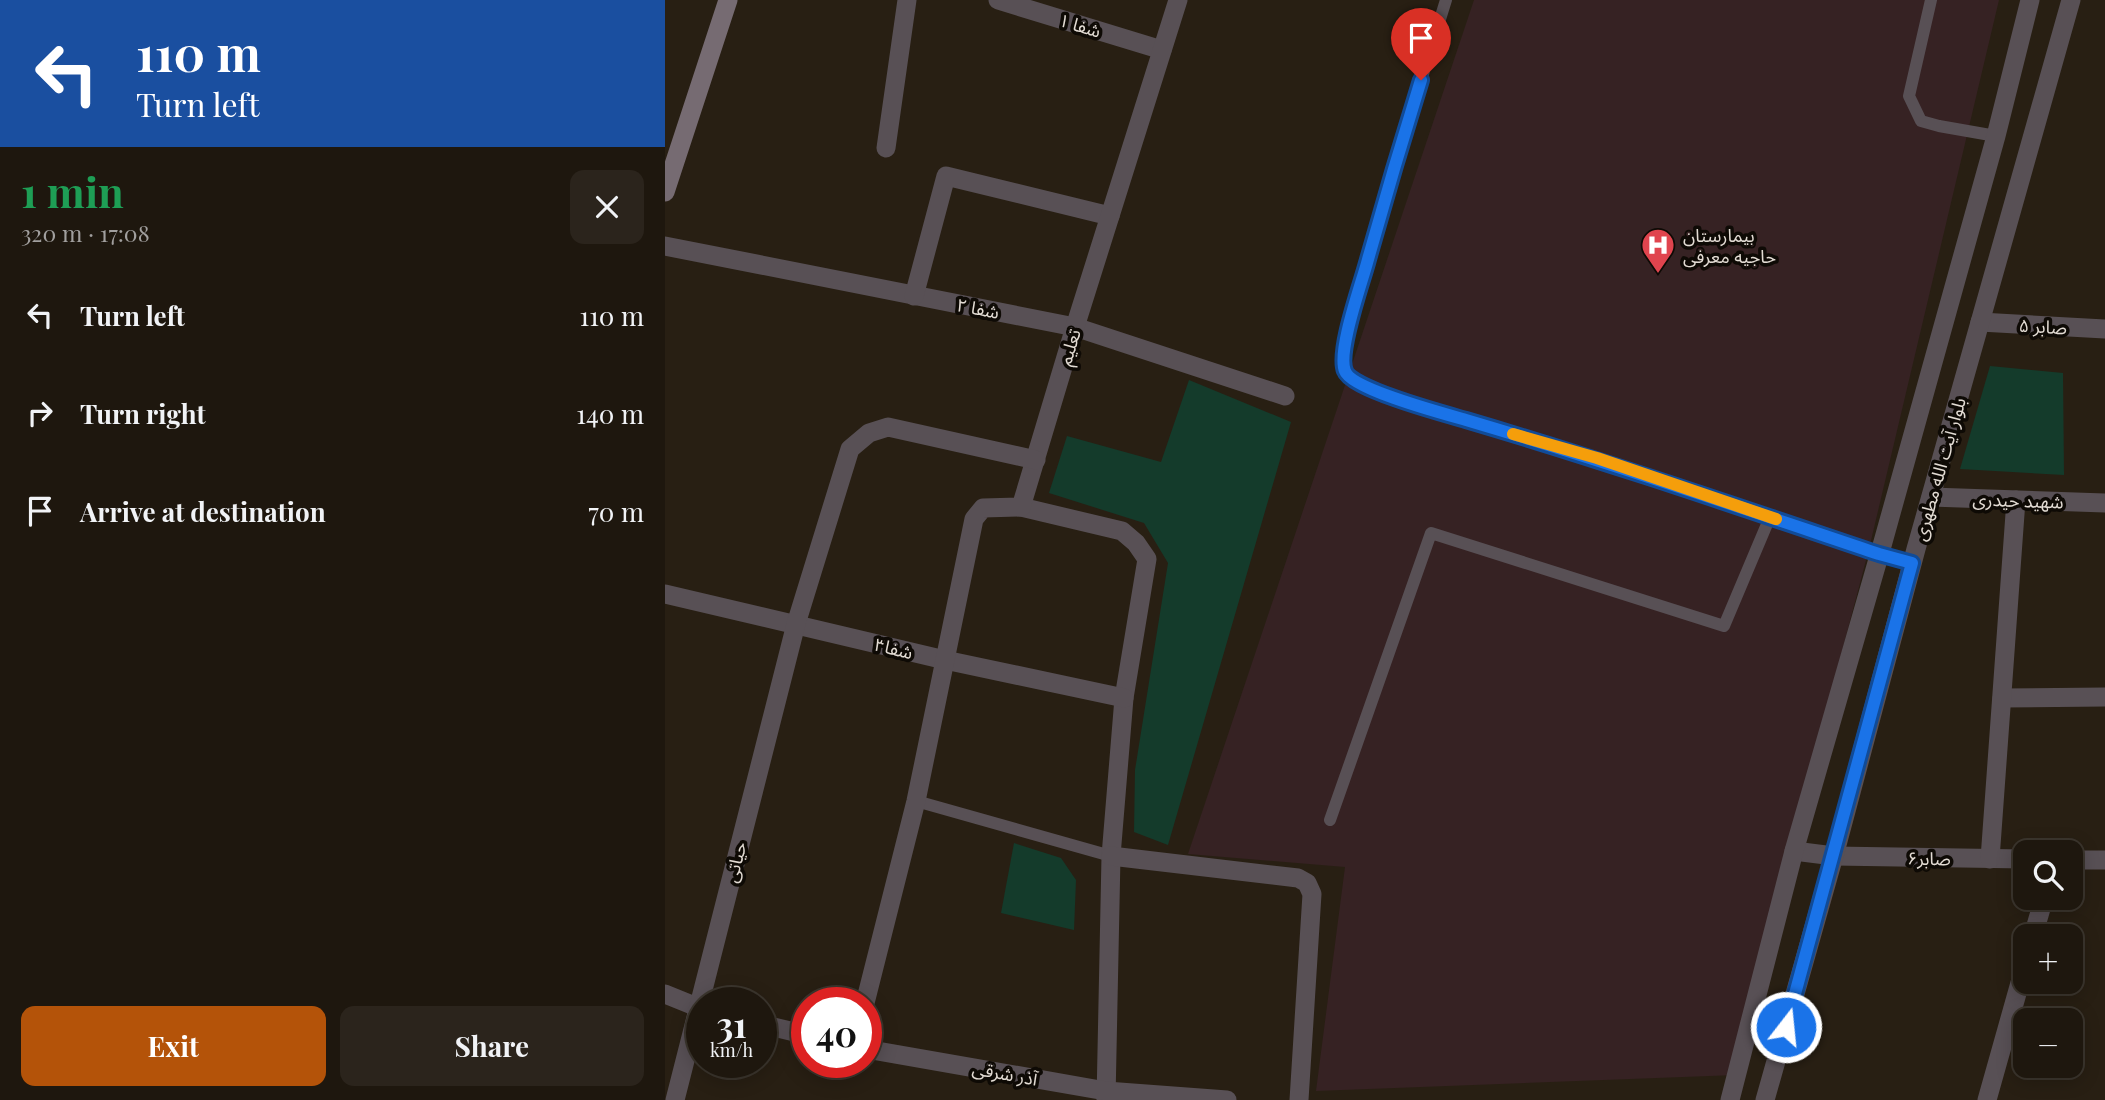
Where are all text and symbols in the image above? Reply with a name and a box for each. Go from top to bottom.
street label: شفا ۱ [1056,7,1104,43]
pin [1391,8,1451,80]
text: 110 m [136,19,261,84]
icon: arrive [1402,19,1440,57]
icon: left [21,28,112,119]
text: Turn left [136,82,260,125]
text: 1 min [21,163,124,219]
button: close [570,170,644,244]
text: 320 m · 17:08 [21,217,150,248]
place label: بیمارستان حاجیه معرفی [1683,223,1776,268]
hospital icon: بیمارستان حاجیه معرفی [1639,226,1677,275]
street label: شفا ۲ [955,292,1001,324]
icon: left [21,296,59,334]
text: Turn left [80,298,185,333]
text: 110 m [580,298,644,333]
street label: صابر ۵ [2018,313,2068,339]
street label: تعلیم [1052,326,1088,369]
icon: right [21,394,59,432]
street label: بلوار آیت الله مطهری [1907,395,1971,543]
text: Turn right [80,396,206,431]
text: 140 m [576,396,644,431]
street label: شهید حیدری [1972,486,2064,514]
icon: arrive [21,492,59,530]
text: Arrive at destination [80,494,326,529]
text: 70 m [588,494,644,529]
street label: شفا۳ [872,632,916,664]
street label: حیاتی [718,839,752,885]
map controls [2013,840,2083,1078]
button: search [2013,840,2083,910]
street label: صابر۶ [1907,846,1951,870]
button: + [2013,924,2083,994]
speed limit sign: 40 [791,987,882,1078]
position arrow [1749,990,1823,1064]
text: 31 [716,1000,747,1047]
button: Exit [21,1006,326,1086]
button: Share [340,1006,644,1086]
button: − [2013,1008,2083,1078]
text: km/h [710,1038,753,1062]
street label: آذر شرقی [970,1055,1040,1091]

